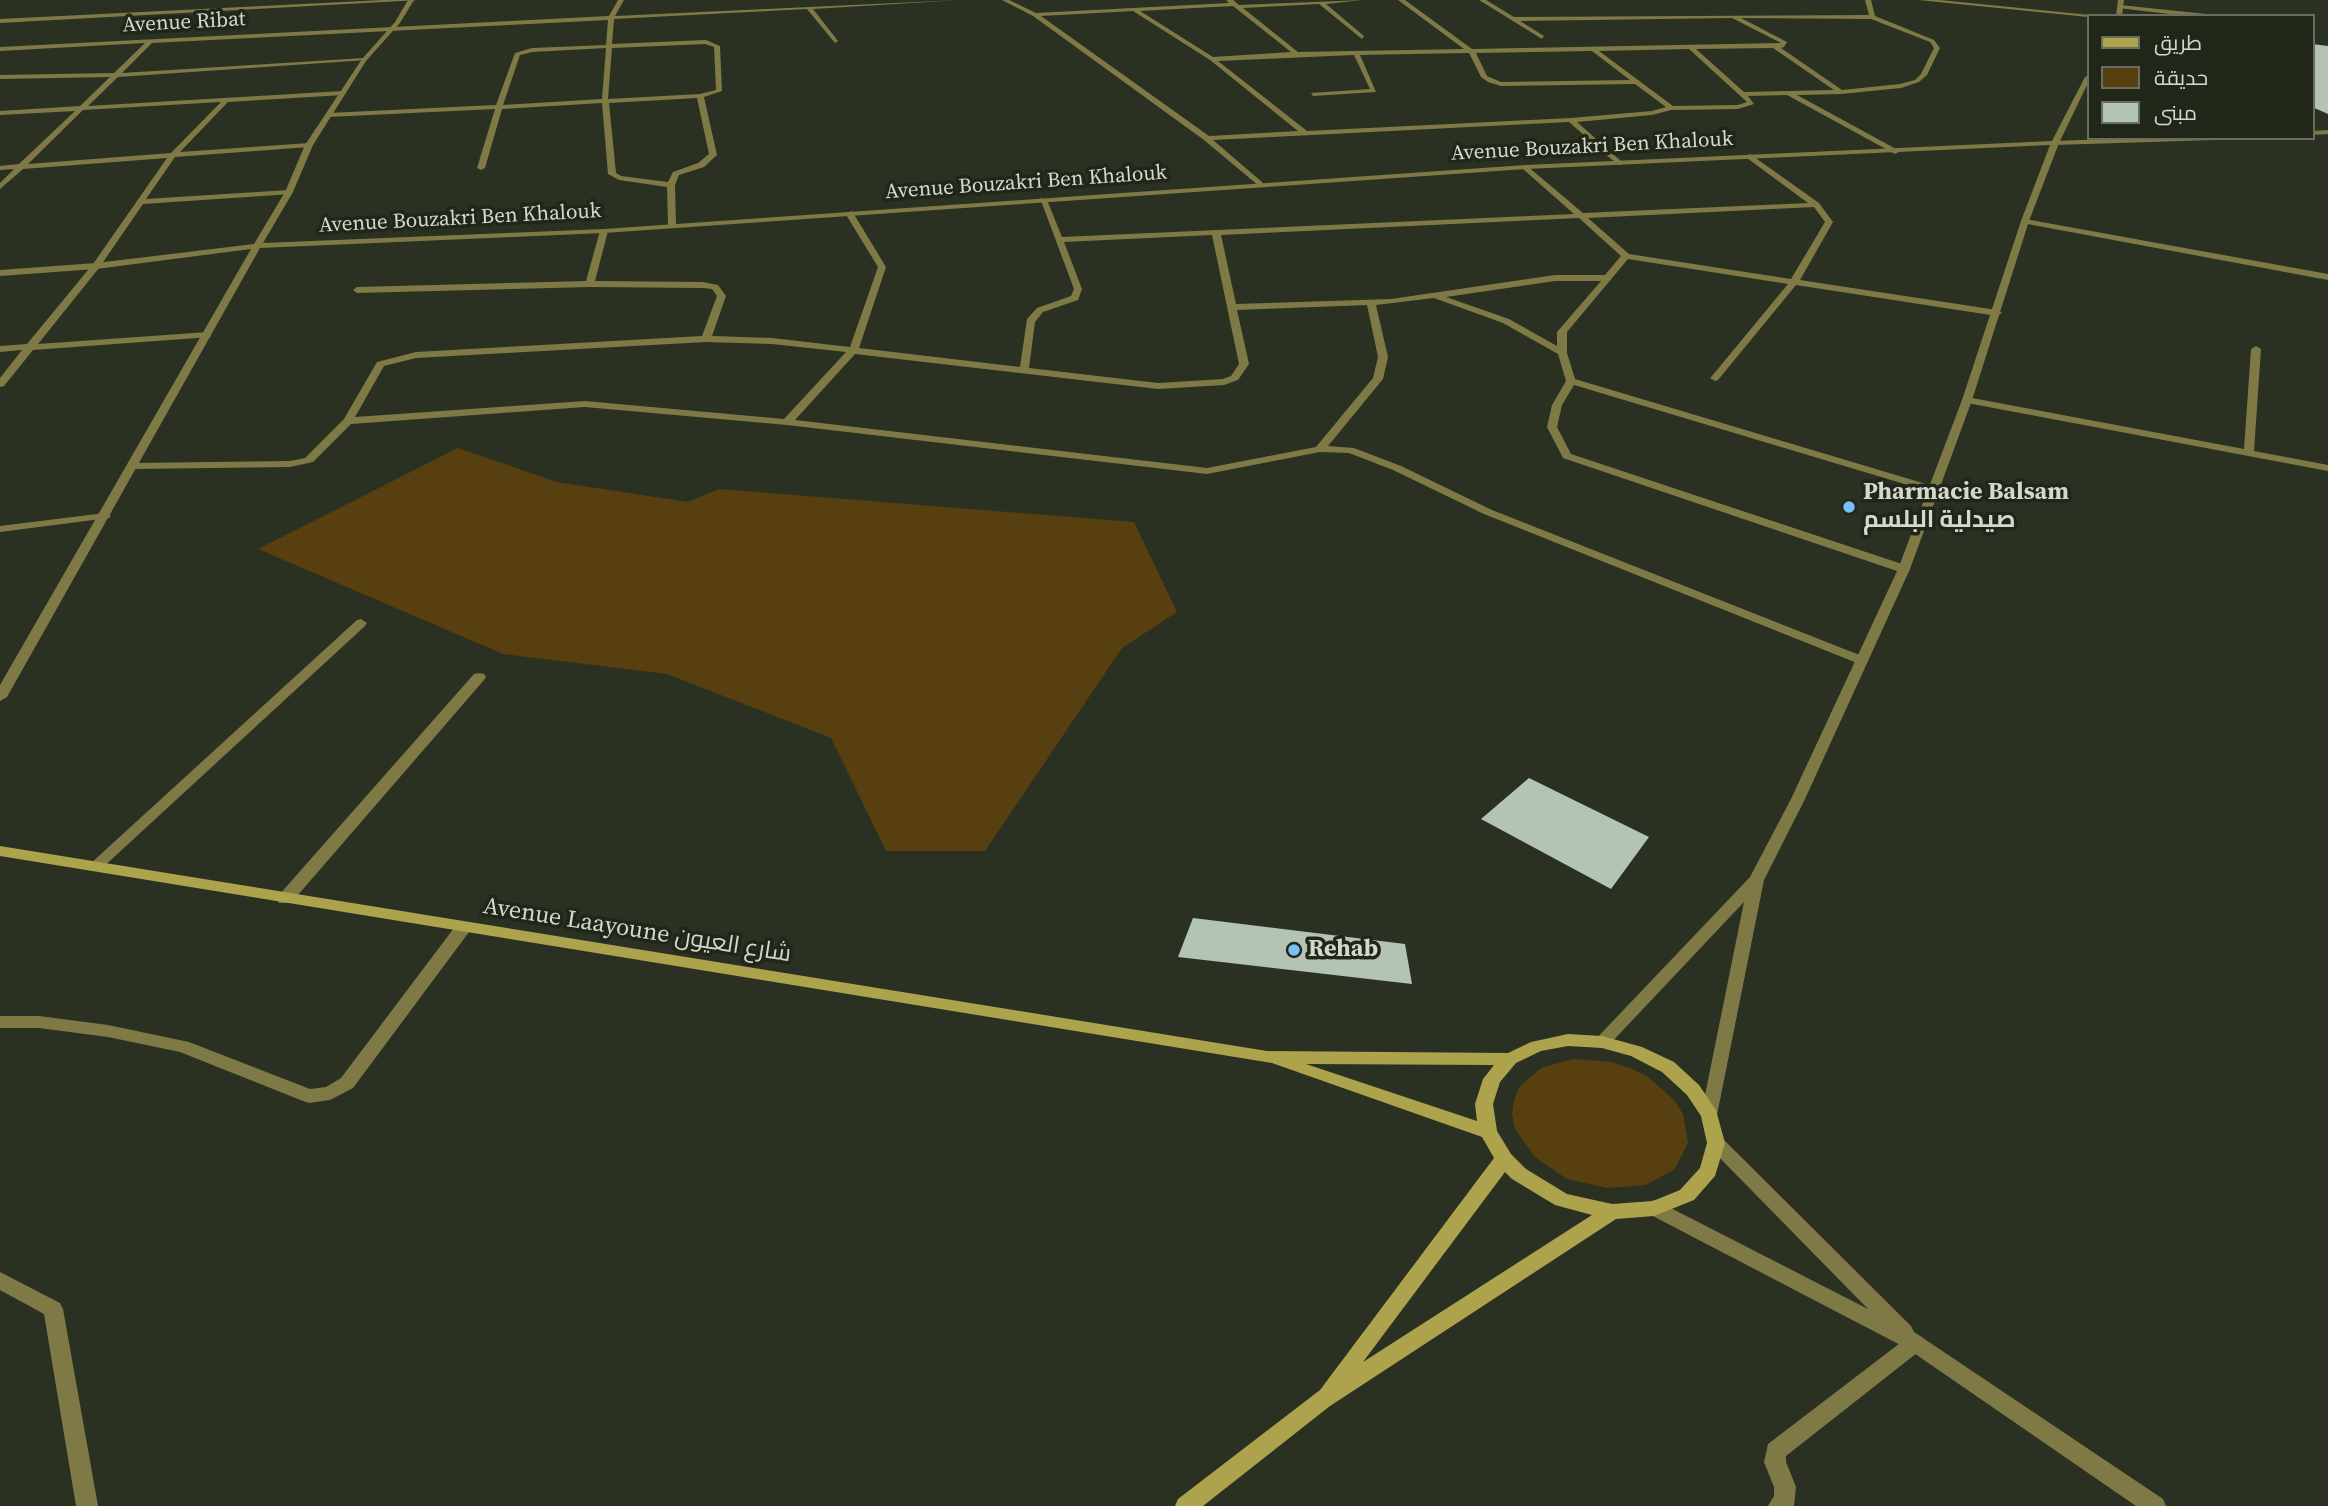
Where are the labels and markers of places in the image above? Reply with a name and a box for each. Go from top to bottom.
place label: Pharmacie Balsam صيدلية البلسم [1863,479,2069,535]
marker: Pharmacie Balsam صيدلية البلسم [1841,499,1857,515]
place label: Rehab [1308,936,1378,964]
marker: Rehab [1286,942,1302,958]

